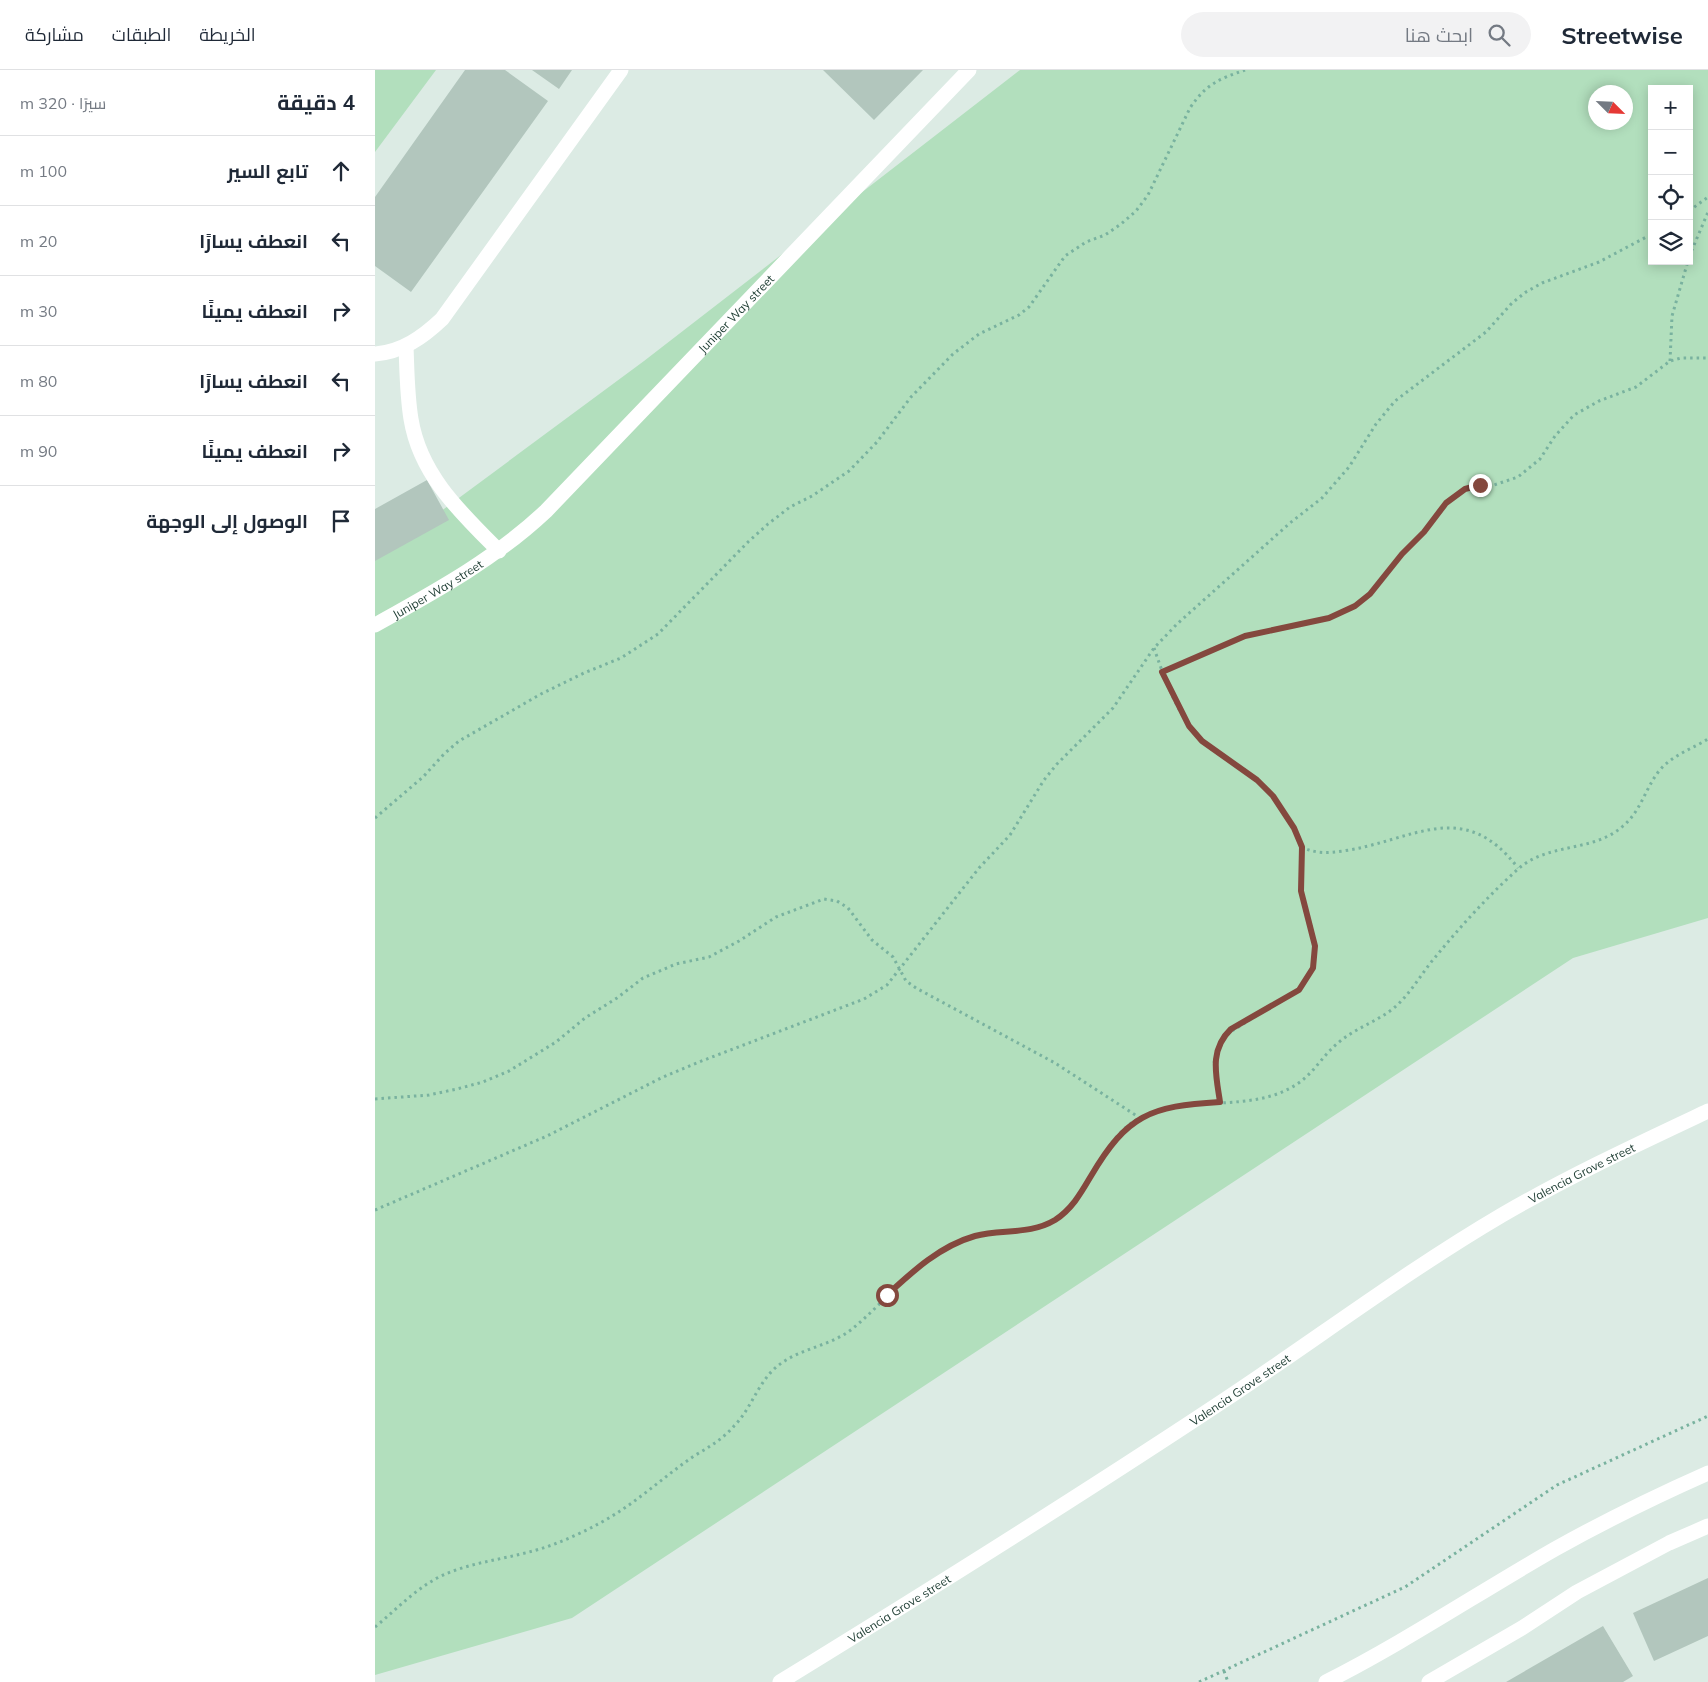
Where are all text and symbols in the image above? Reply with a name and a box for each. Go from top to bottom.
search box [1181,12,1531,57]
text: Streetwise [1561,20,1683,50]
icon: search [1485,21,1513,49]
text: مشاركة [25,23,84,46]
text: الطبقات [112,23,171,46]
text: الخريطة [199,23,256,46]
text: ابحث هنا [1405,23,1473,47]
north arrow [1588,85,1633,130]
map controls [1648,85,1693,265]
button: + [1648,85,1693,130]
text: 4 دقيقة [277,89,355,115]
text: سيرًا · 320 m [20,93,106,113]
button: − [1648,130,1693,175]
icon: ahead [327,157,355,185]
text: تابع السير [227,159,308,183]
text: 100 m [20,161,67,181]
button: locate [1648,175,1693,220]
button: layers [1648,220,1693,265]
icon: left [327,227,355,255]
text: انعطف يسارًا [199,229,308,253]
text: 20 m [20,231,57,251]
street label: Juniper Way street [695,271,777,356]
icon: right [327,297,355,325]
text: انعطف يمينًا [202,299,308,323]
text: 30 m [20,301,57,321]
icon: left [327,367,355,395]
text: انعطف يسارًا [199,369,308,393]
text: 80 m [20,371,57,391]
icon: right [327,437,355,465]
text: انعطف يمينًا [202,439,308,463]
text: 90 m [20,441,57,461]
route end [1469,474,1492,497]
icon: arrive [327,507,355,535]
text: الوصول إلى الوجهة [146,509,308,533]
street label: Juniper Way street [389,556,485,622]
street label: Valencia Grove street [1525,1139,1637,1206]
route start [876,1284,899,1307]
street label: Valencia Grove street [1187,1350,1293,1429]
street label: Valencia Grove street [845,1571,953,1646]

